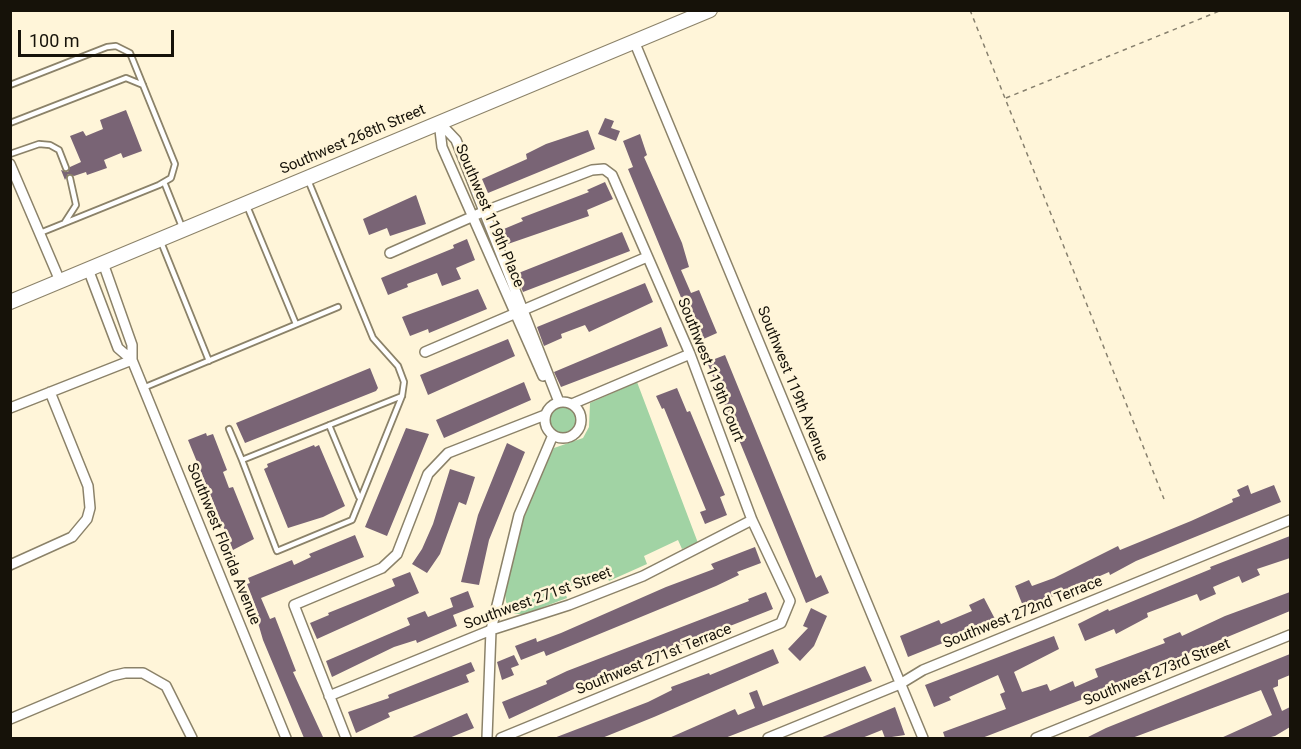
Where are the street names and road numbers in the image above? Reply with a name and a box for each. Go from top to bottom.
street label: Southwest 268th Street [278,101,428,179]
street label: Southwest 119th Place [451,142,527,290]
street label: Southwest 119th Court [673,295,747,445]
street label: Southwest 119th Avenue [753,304,831,464]
street label: Southwest Florida Avenue [182,460,264,628]
street label: Southwest 271st Street [462,564,614,634]
street label: Southwest 272nd Terrace [941,573,1105,653]
street label: Southwest 271st Terrace [574,621,734,699]
street label: Southwest 273rd Street [1081,635,1233,711]

